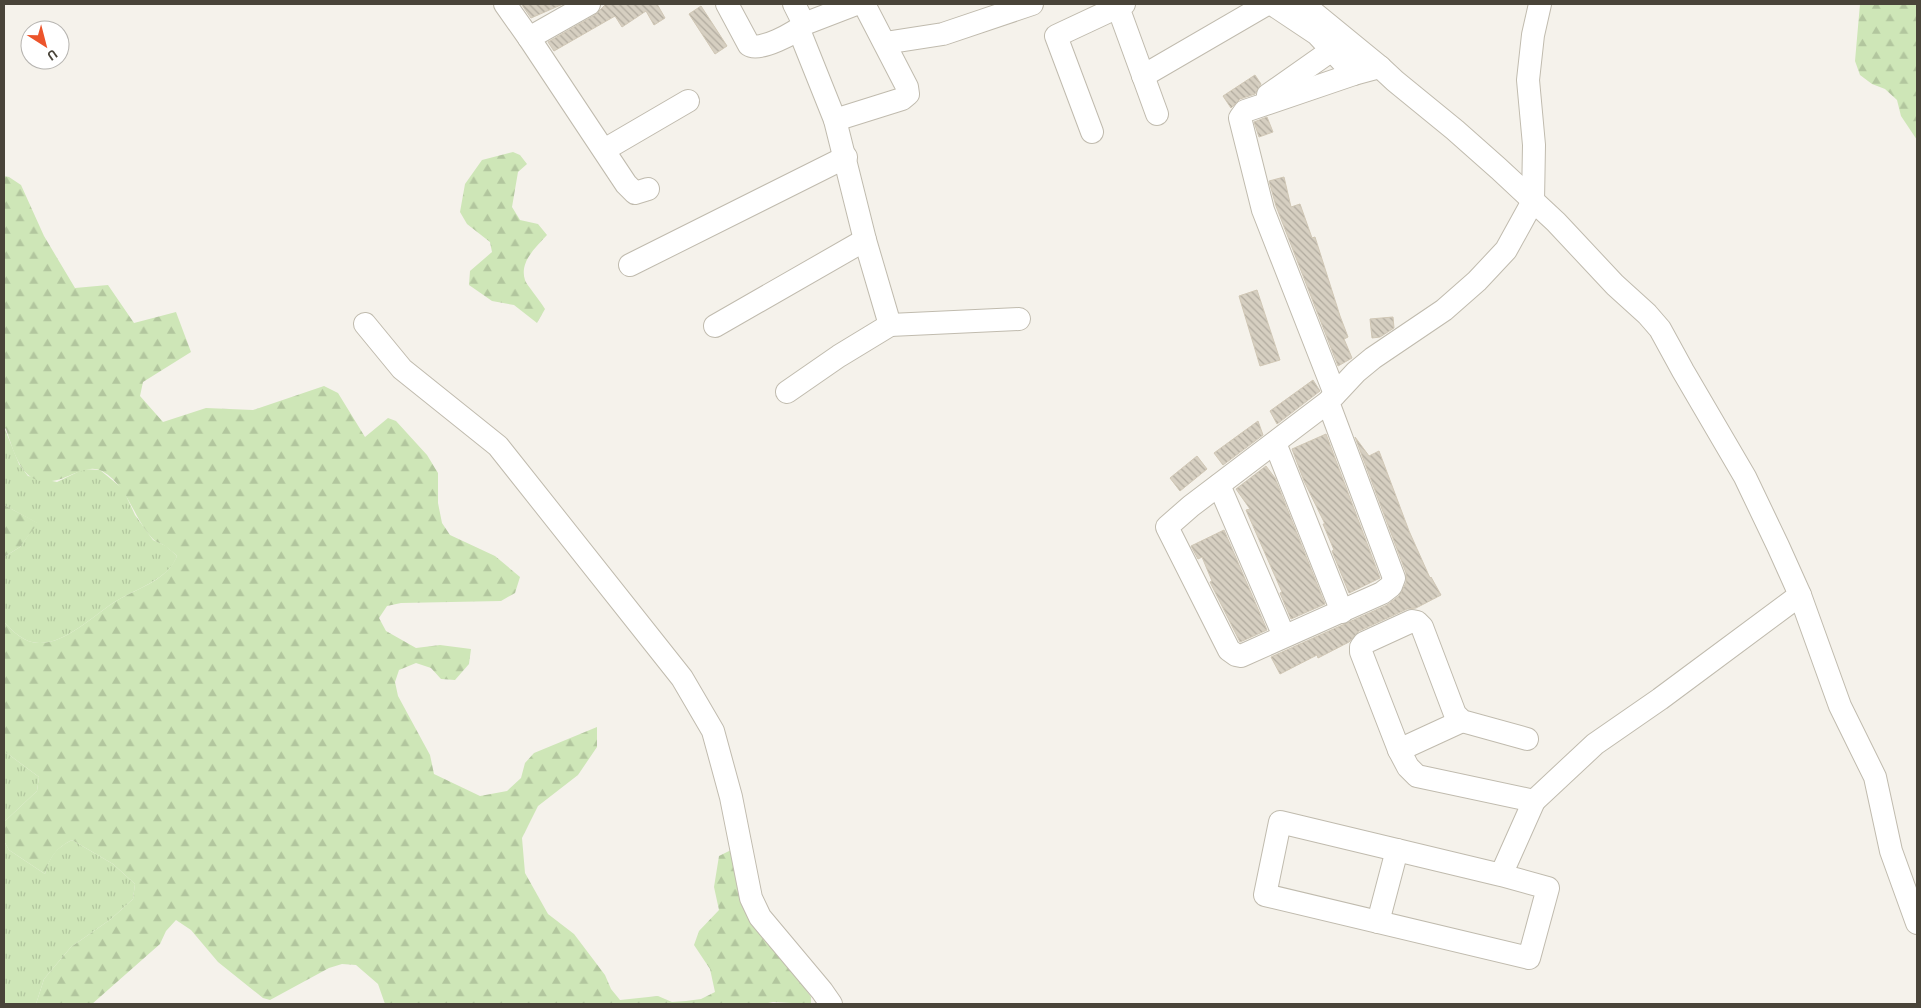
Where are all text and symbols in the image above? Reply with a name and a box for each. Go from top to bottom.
north arrow [20,20,70,70]
text: U [44,46,60,63]

